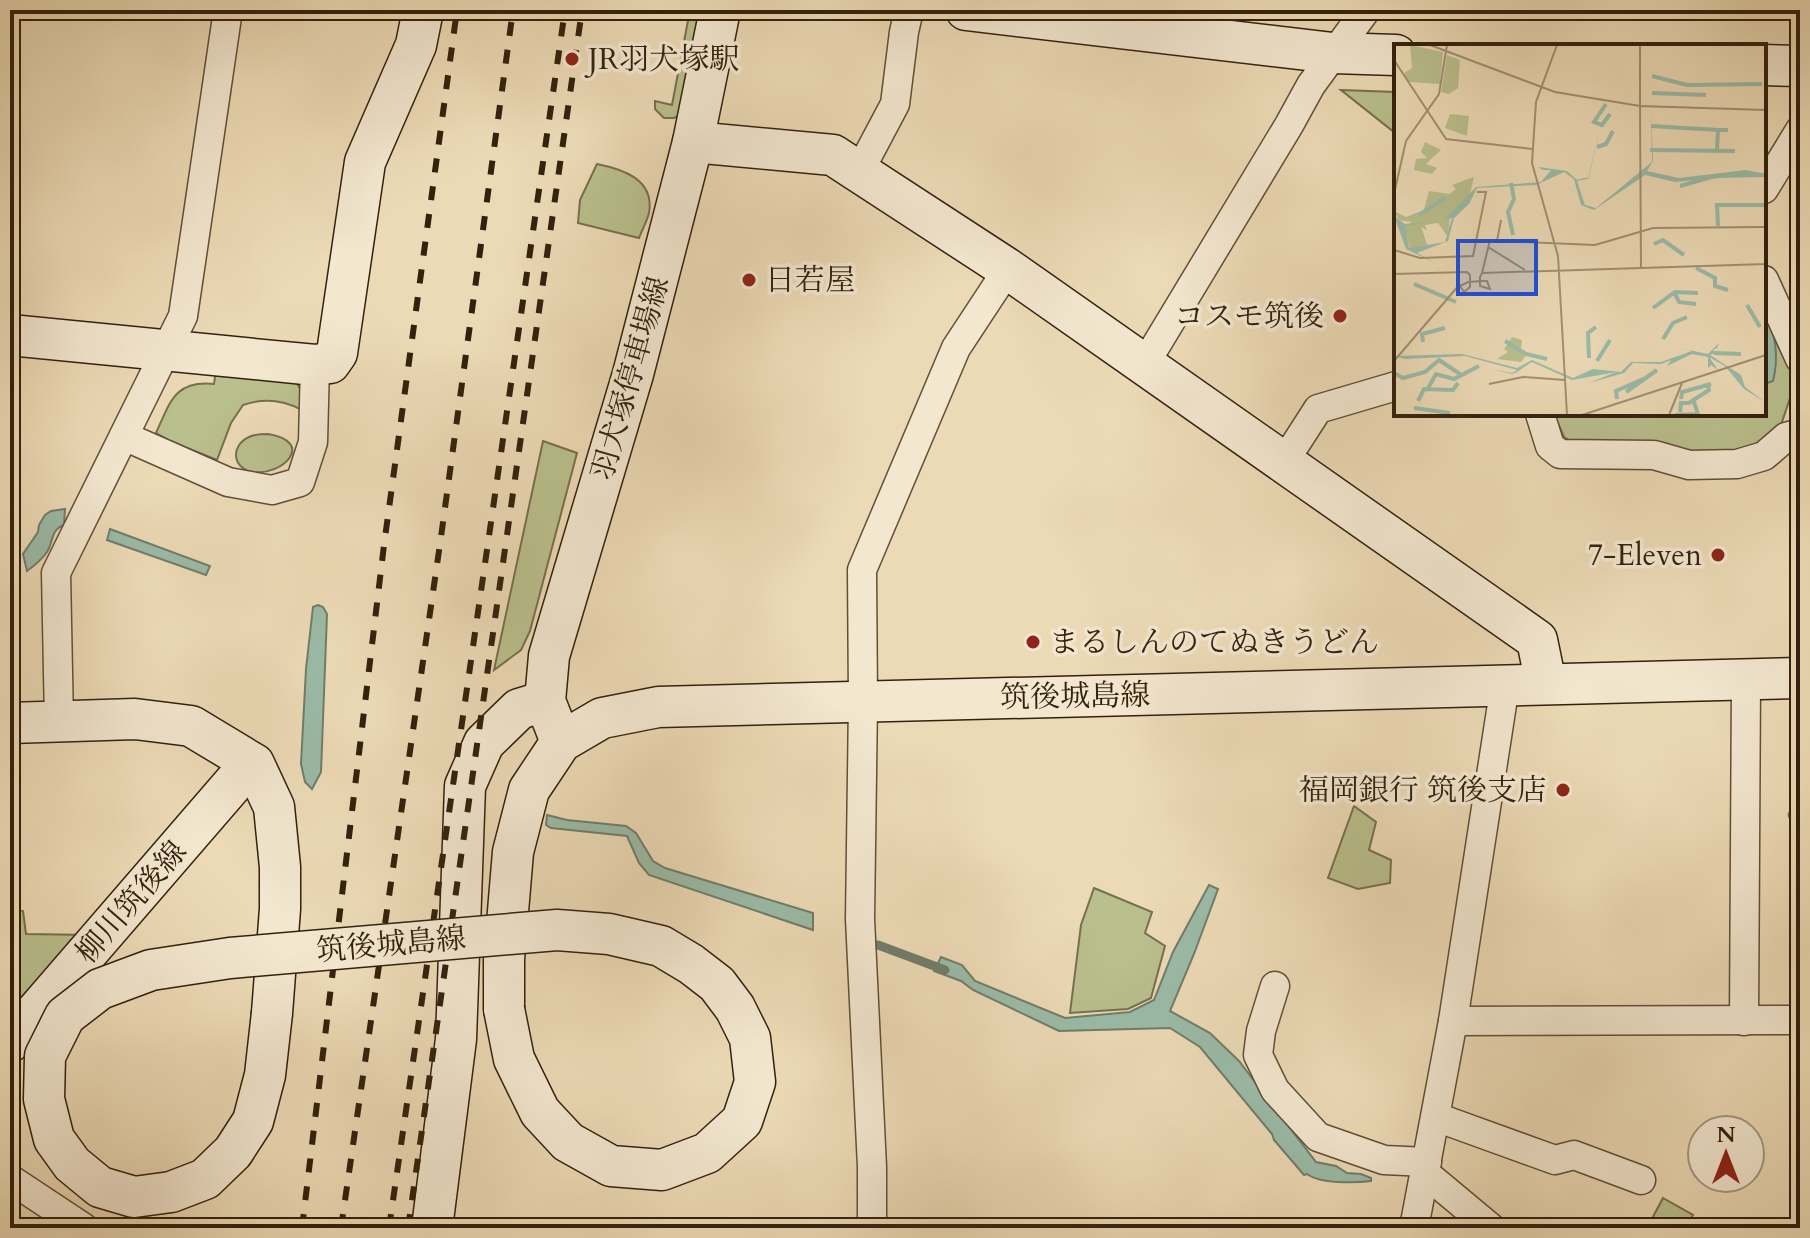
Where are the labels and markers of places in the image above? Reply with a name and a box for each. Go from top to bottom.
place label: JR羽犬塚駅 [584,39,739,80]
marker: JR羽犬塚駅 [563,50,581,68]
place label: 日若屋 [765,260,855,301]
marker: 日若屋 [740,271,758,289]
place label: コスモ筑後 [1174,296,1324,337]
marker: コスモ筑後 [1331,307,1349,325]
place label: 7-Eleven [1588,535,1702,576]
marker: 7-Eleven [1709,546,1727,564]
place label: まるしんのてぬきうどん [1049,622,1379,663]
marker: まるしんのてぬきうどん [1024,633,1042,651]
place label: 福岡銀行 筑後支店 [1299,770,1547,811]
marker: 福岡銀行 筑後支店 [1554,781,1572,799]

